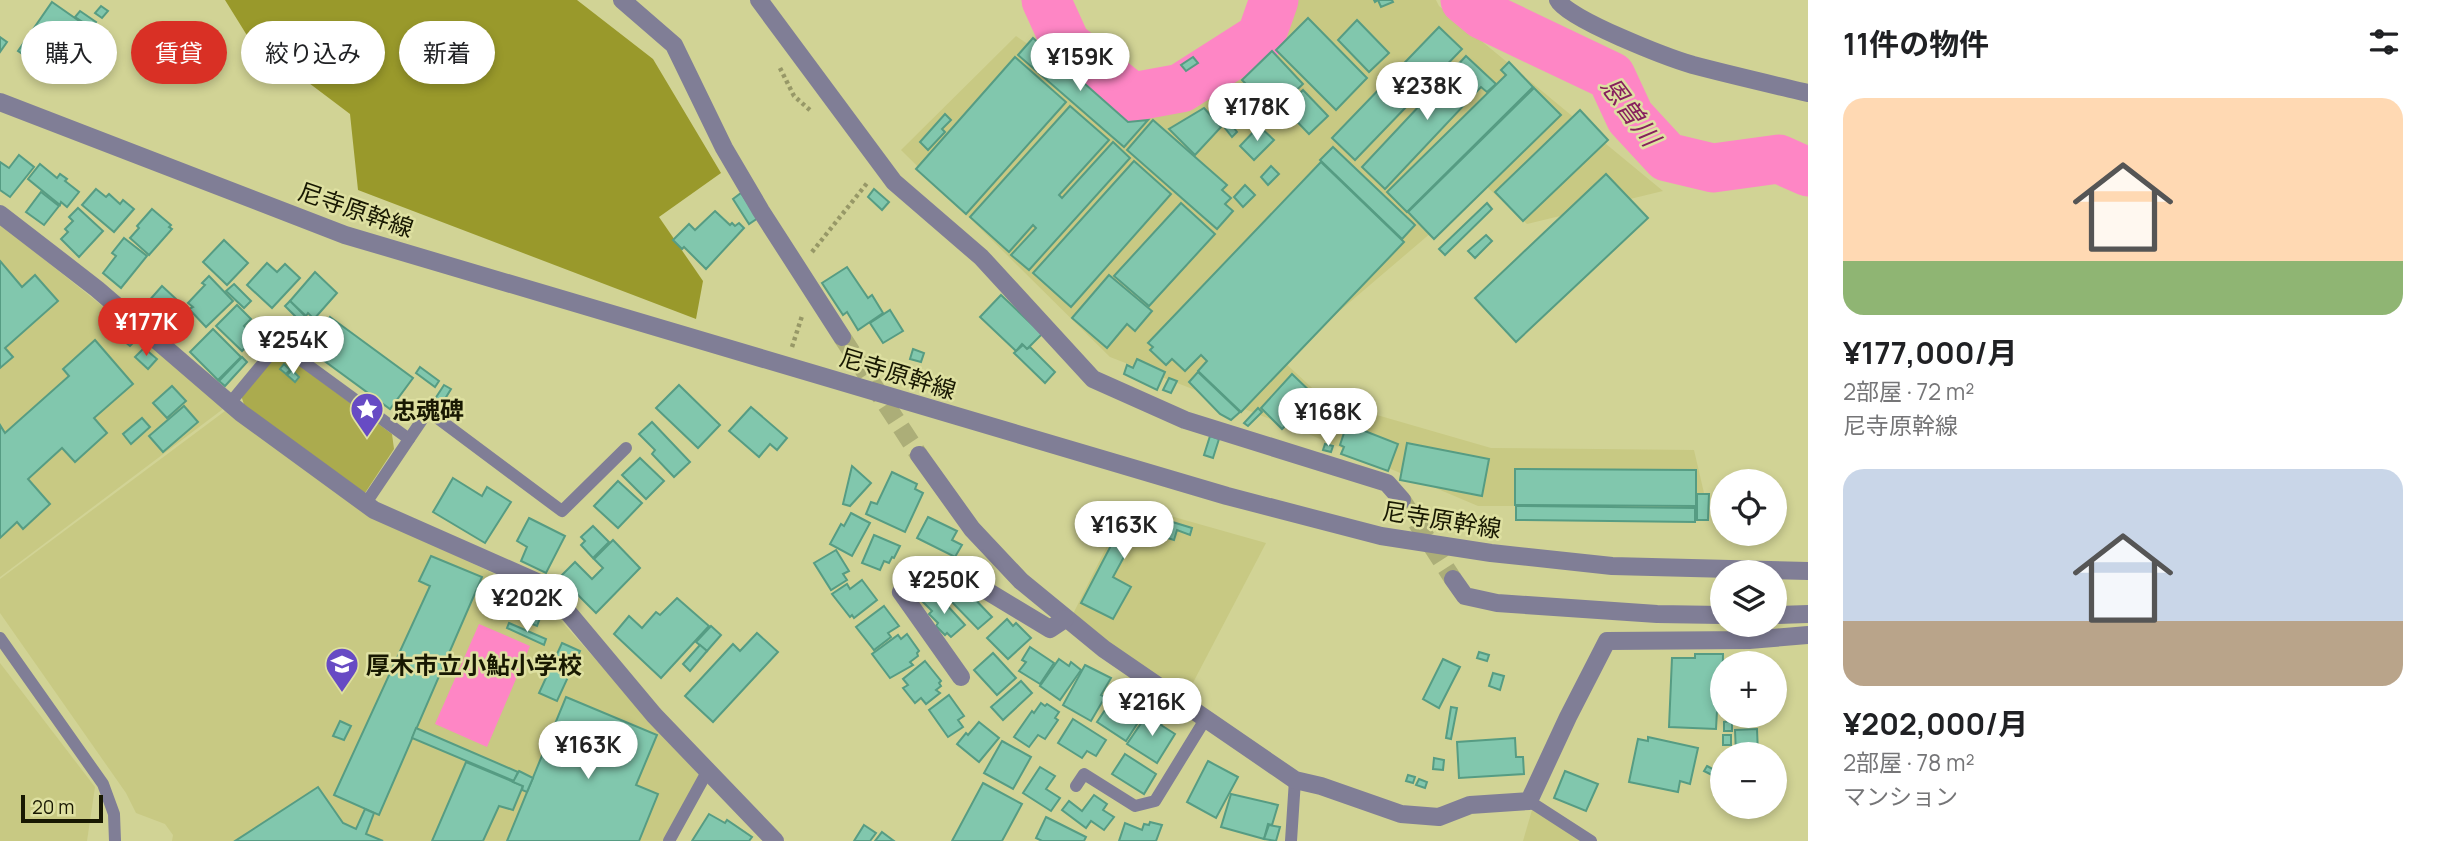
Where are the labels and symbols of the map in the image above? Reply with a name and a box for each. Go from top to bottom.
pin: ¥159K [1031,34,1129,93]
pin: ¥238K [1378,62,1476,122]
water label: 恩曽川 [1593,69,1671,155]
pin: ¥178K [1208,83,1306,143]
street label: 尼寺原幹線 [294,174,418,244]
pin: ¥177K [97,298,195,358]
pin: ¥254K [244,316,342,376]
street label: 尼寺原幹線 [836,340,960,406]
pin: ¥168K [1279,388,1377,448]
place icon: 忠魂碑 [348,390,386,439]
place label: 忠魂碑 [392,393,464,426]
street label: 尼寺原幹線 [1380,493,1504,545]
pin: ¥163K [1075,502,1173,561]
pin: ¥250K [895,556,993,616]
pin: ¥202K [478,574,576,634]
school or university icon: 厚木市立小鮎小学校 [323,645,361,694]
place label: 厚木市立小鮎小学校 [366,648,582,681]
pin: ¥216K [1103,678,1201,738]
pin: ¥163K [539,722,637,781]
scale bar [21,792,103,824]

